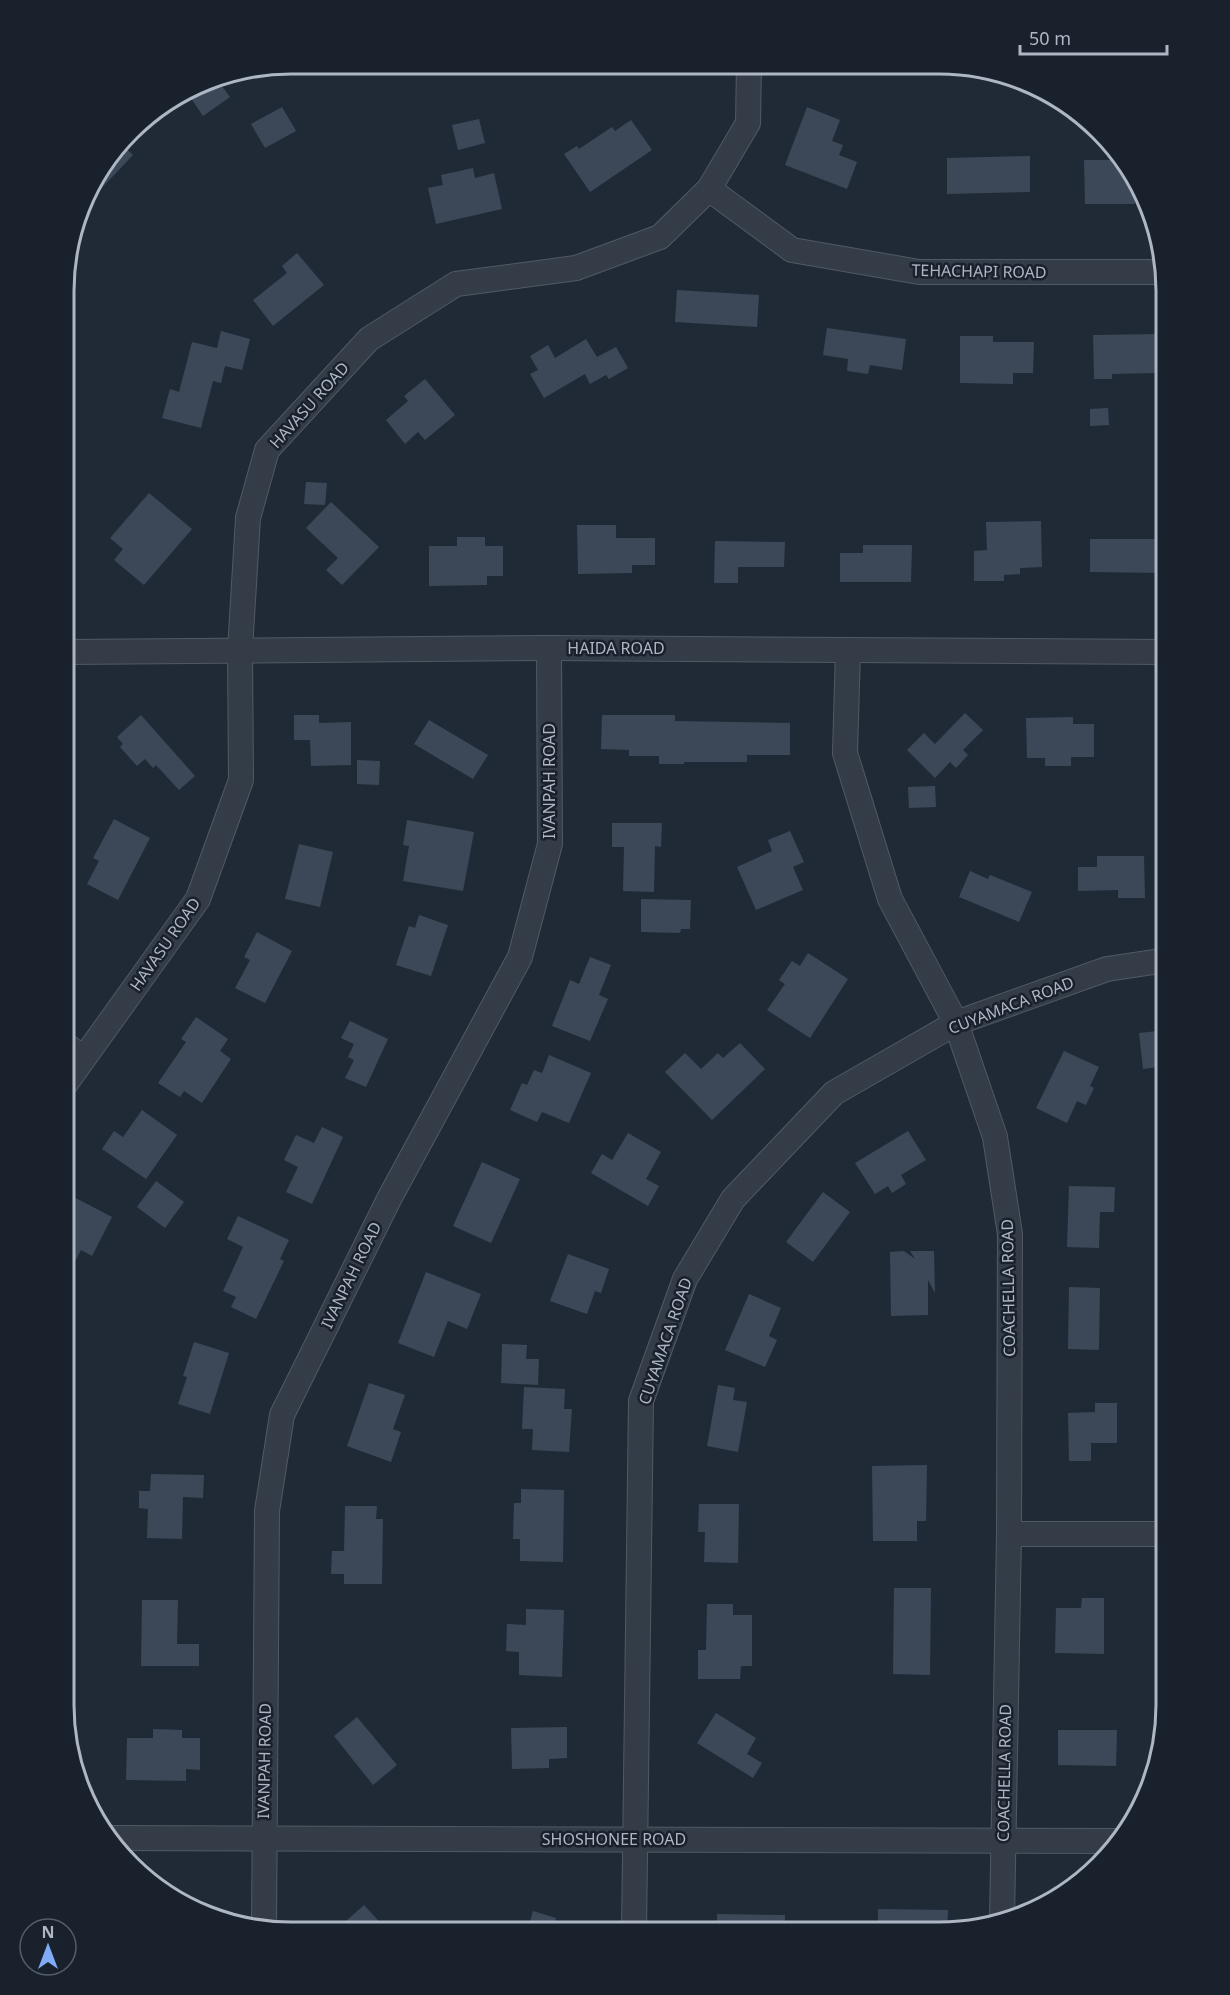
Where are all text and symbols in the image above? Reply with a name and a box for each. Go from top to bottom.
scale bar [1020,18,1167,56]
text: 50 m [1029,26,1071,50]
street label: TEHACHAPI ROAD [911,259,1047,283]
street label: HAVASU ROAD [264,357,354,453]
street label: HAIDA ROAD [567,637,665,659]
street label: IVANPAH ROAD [538,723,560,839]
street label: HAVASU ROAD [125,893,205,995]
street label: CUYAMACA ROAD [945,971,1077,1039]
street label: IVANPAH ROAD [316,1218,386,1332]
street label: COACHELLA ROAD [996,1219,1020,1357]
street label: CUYAMACA ROAD [633,1275,697,1407]
street label: IVANPAH ROAD [252,1703,276,1819]
street label: COACHELLA ROAD [992,1704,1016,1842]
street label: SHOSHONEE ROAD [542,1828,686,1850]
north arrow [18,1917,78,1977]
text: N [41,1921,55,1943]

